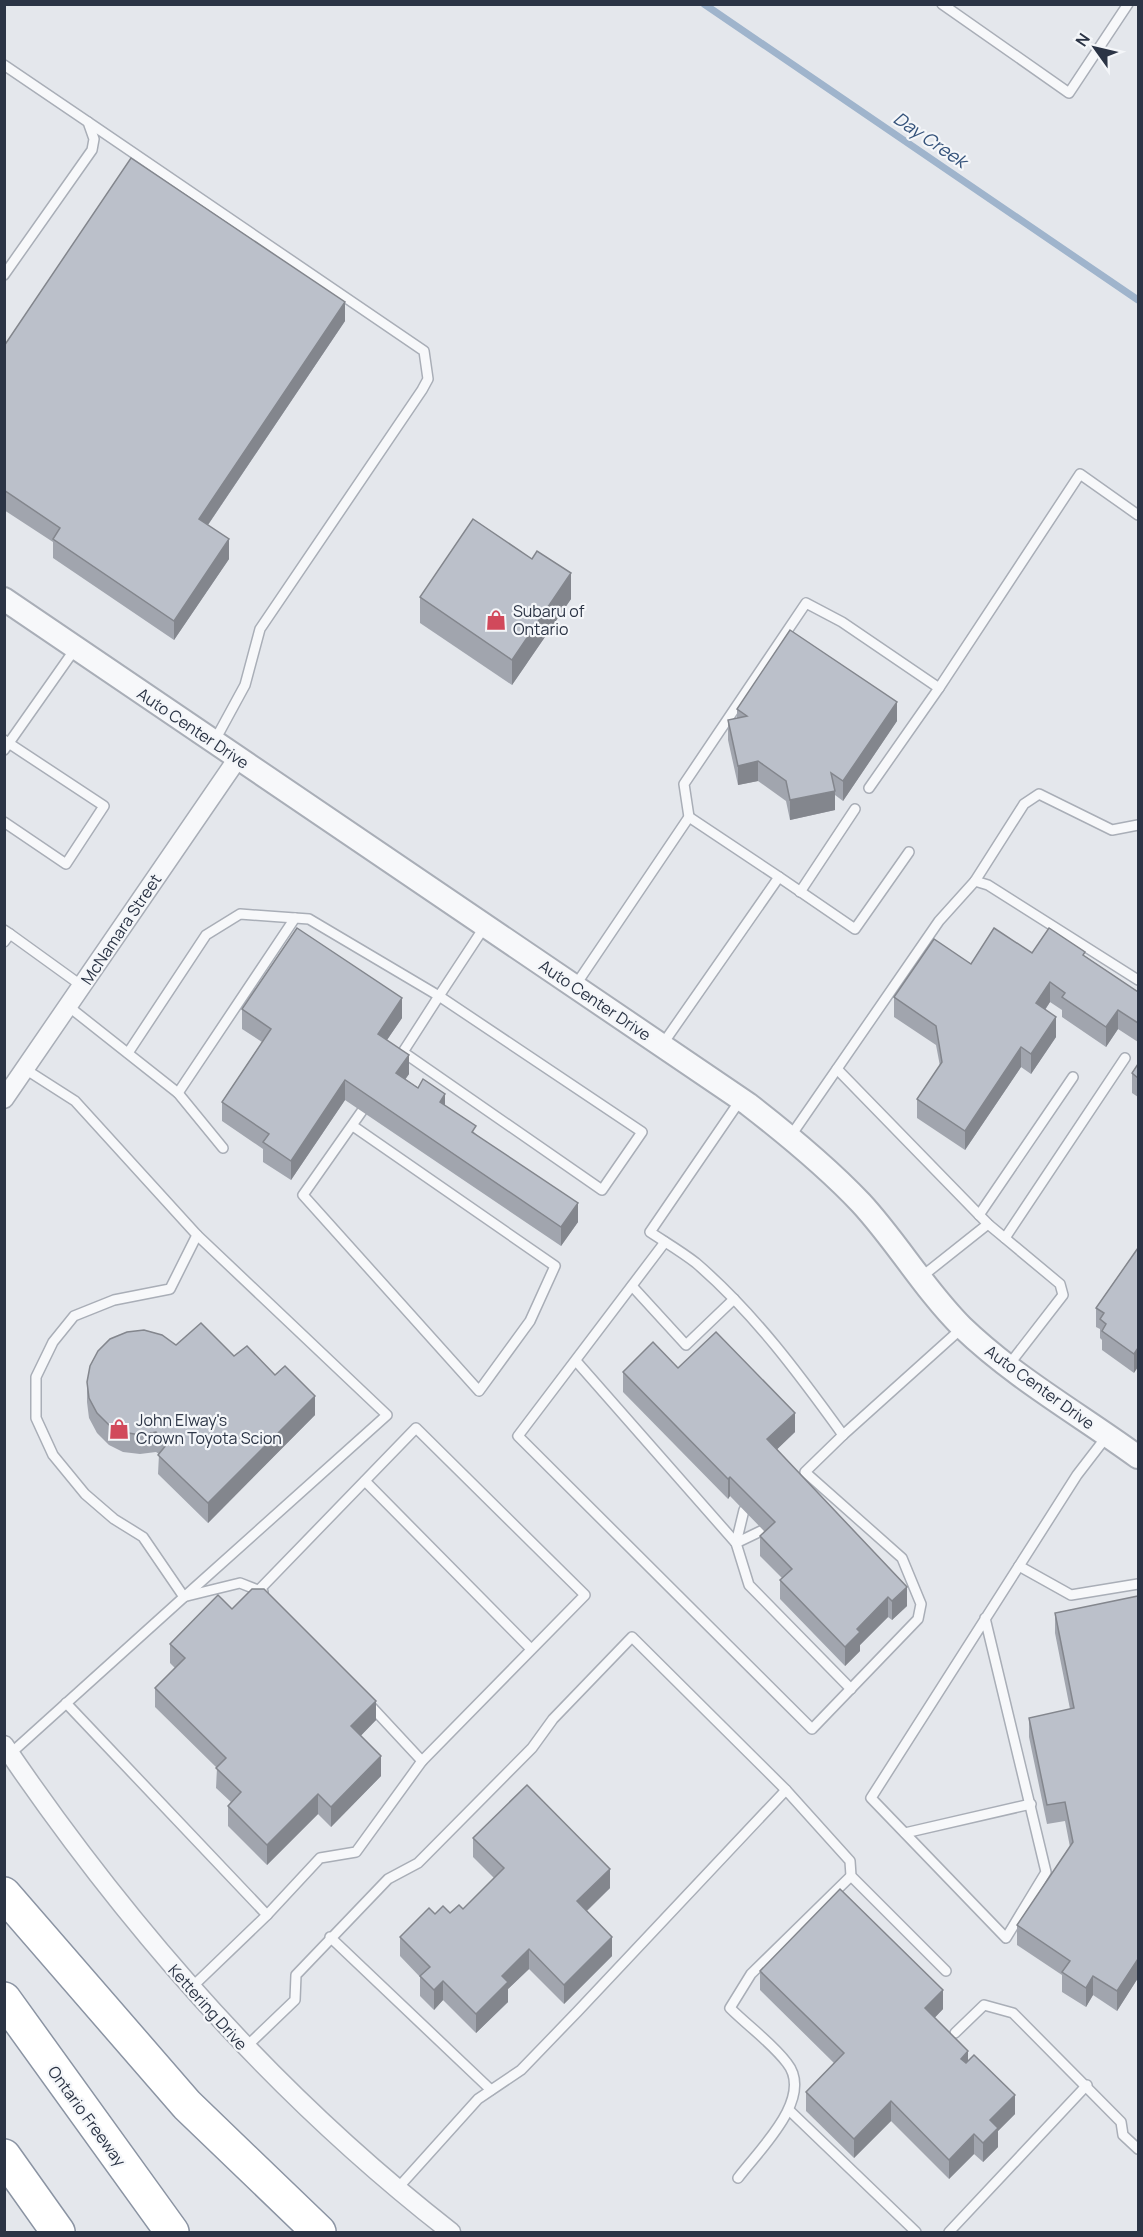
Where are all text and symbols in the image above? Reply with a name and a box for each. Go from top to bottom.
north arrow [1065,18,1125,78]
text: N [1070,29,1095,51]
water label: Day Creek [889,106,975,174]
place label: Subaru of Ontario [513,600,585,640]
shop icon: Subaru of Ontario [484,608,508,632]
street label: Auto Center Drive [133,682,253,774]
street label: McNamara Street [76,869,166,989]
street label: Auto Center Drive [535,954,655,1046]
street label: Auto Center Drive [981,1340,1099,1434]
place label: John Elway's Crown Toyota Scion [136,1409,282,1449]
shop icon: John Elway's Crown Toyota Scion [107,1417,131,1441]
street label: Kettering Drive [164,1959,252,2055]
street label: Ontario Freeway [43,2061,131,2171]

